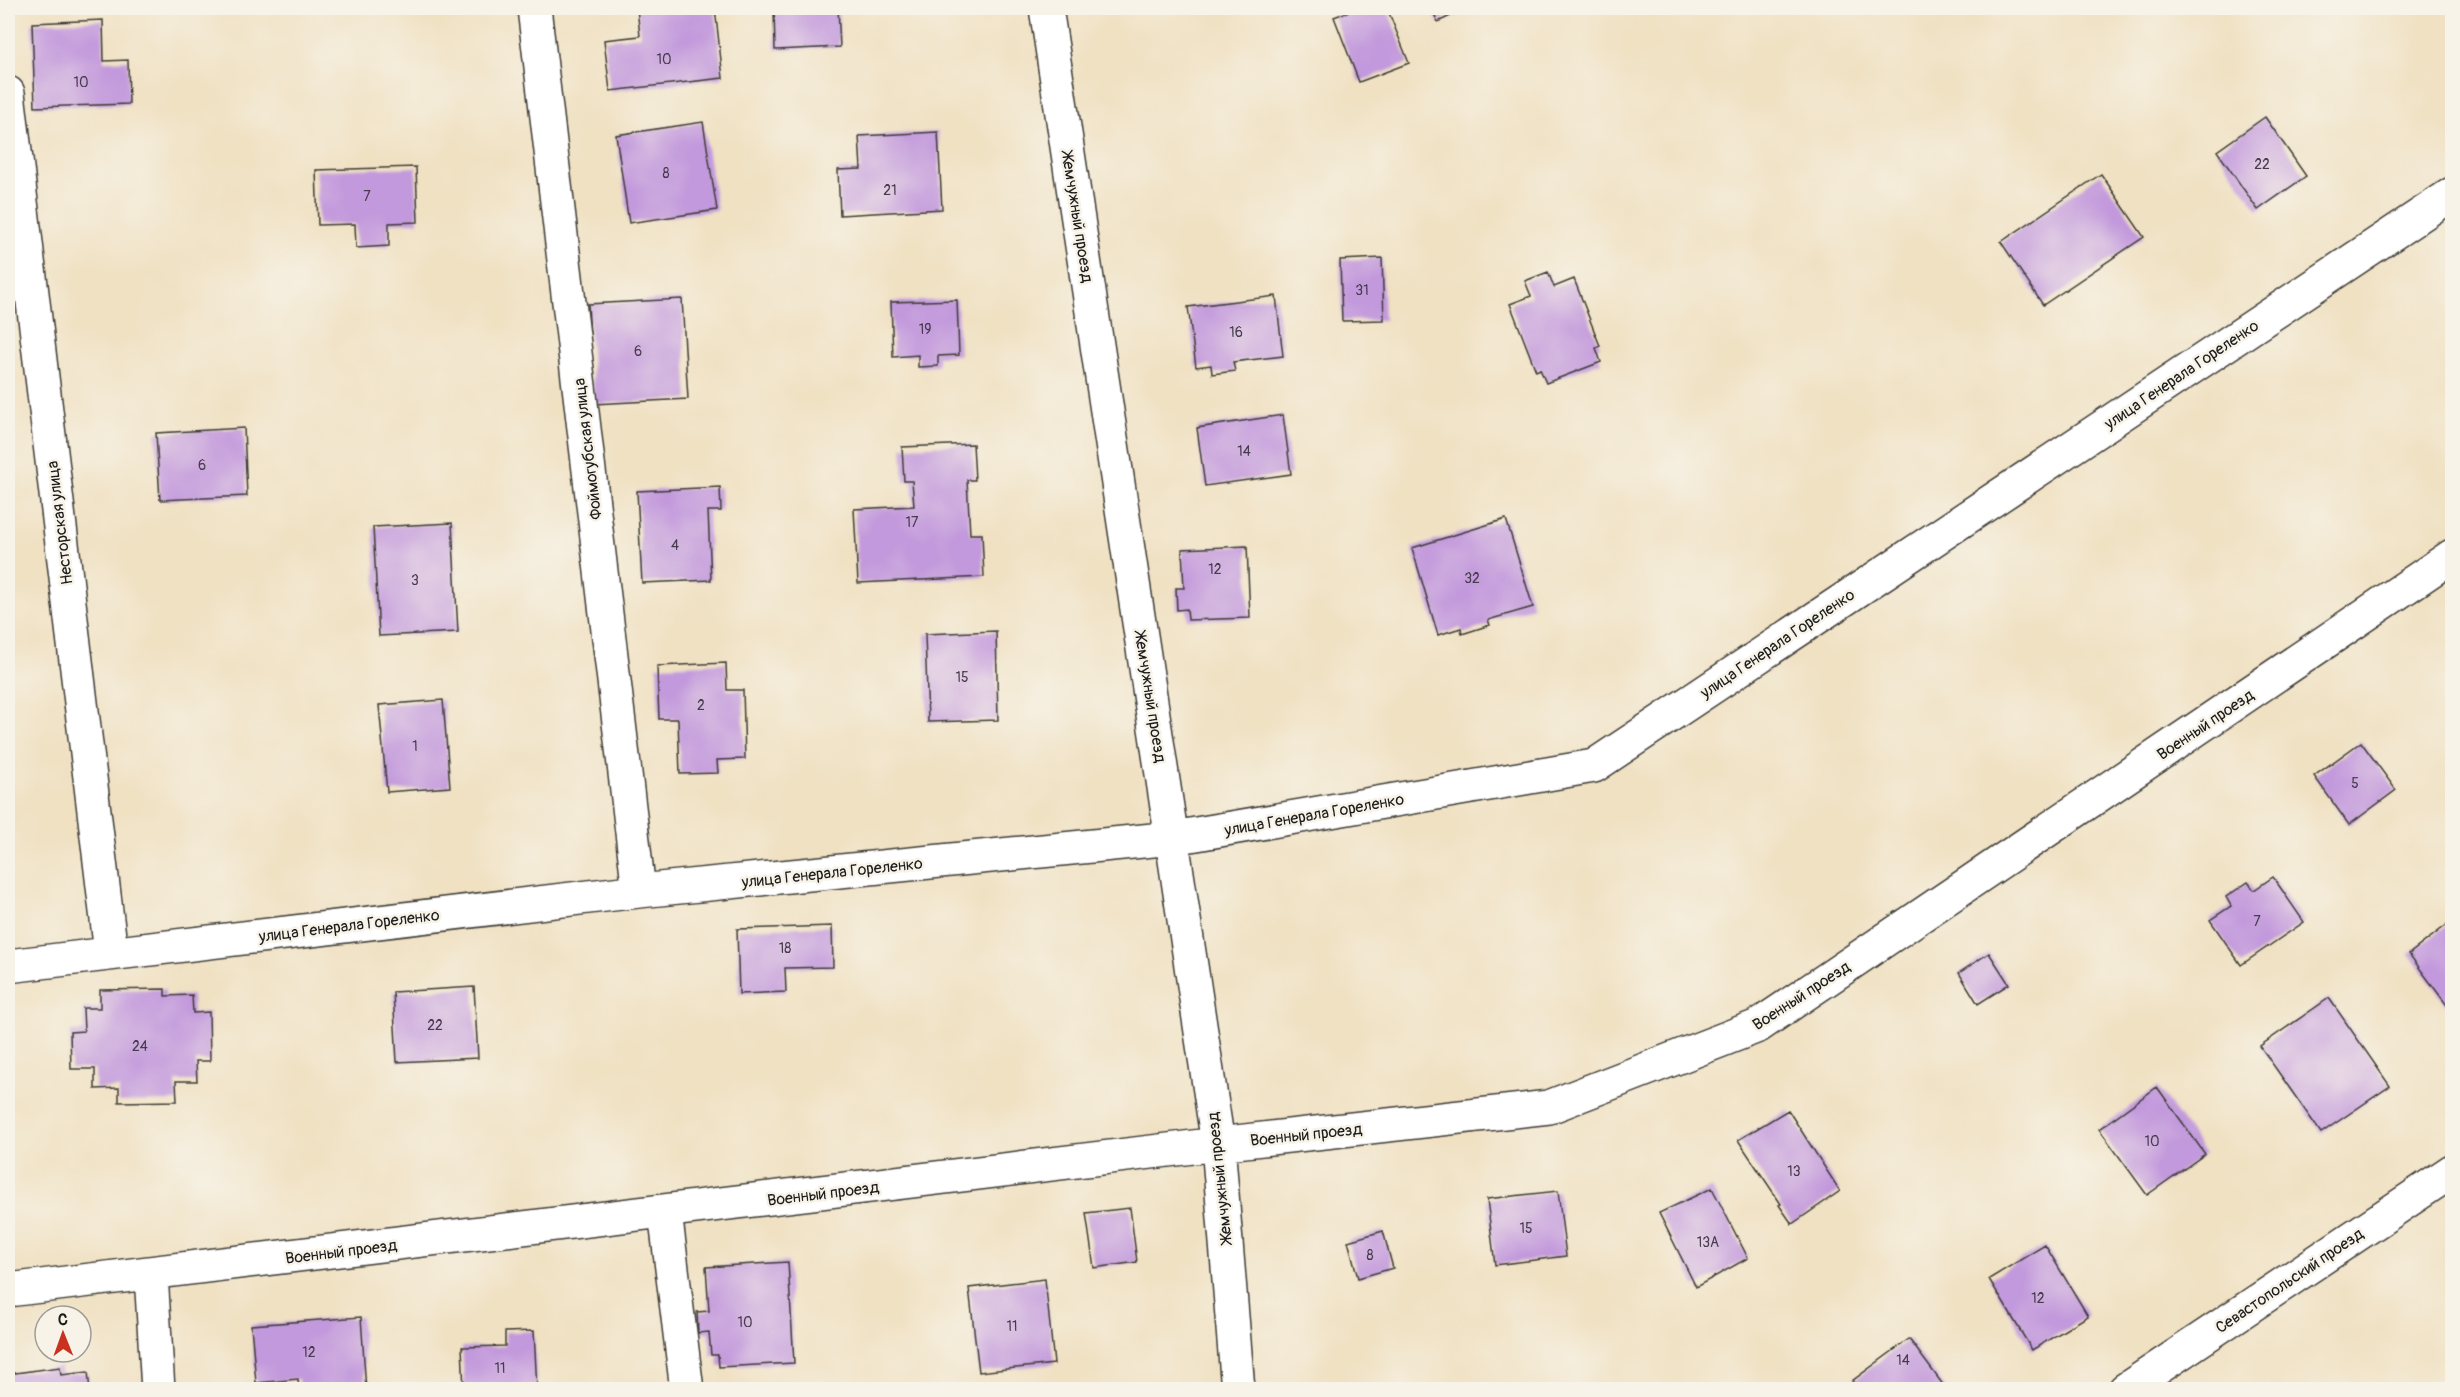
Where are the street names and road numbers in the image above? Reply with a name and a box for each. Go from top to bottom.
street label: Жемчужный проезд [1056,147,1097,284]
street label: улица Генерала Гореленко [2100,315,2263,435]
street label: Фоймогубская улица [569,377,607,521]
street label: Несторская улица [42,460,78,586]
street label: улица Генерала Гореленко [1696,584,1859,704]
street label: Жемчужный проезд [1129,627,1170,764]
street label: Военный проезд [2153,685,2258,765]
street label: улица Генерала Гореленко [1222,789,1406,841]
street label: улица Генерала Гореленко [740,854,924,893]
street label: улица Генерала Гореленко [257,905,441,947]
street label: Военный проезд [1749,957,1854,1035]
street label: Жемчужный проезд [1203,1111,1237,1248]
street label: Военный проезд [1249,1119,1363,1151]
street label: Военный проезд [766,1177,881,1211]
street label: Севастопольский проезд [2212,1224,2368,1338]
street label: Военный проезд [284,1235,399,1269]

